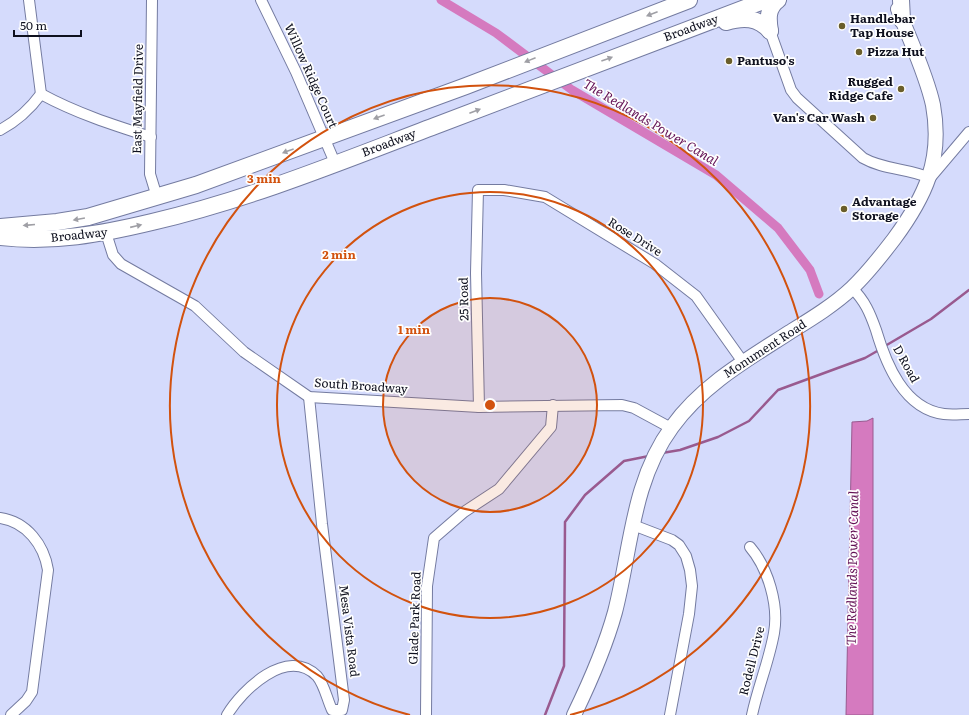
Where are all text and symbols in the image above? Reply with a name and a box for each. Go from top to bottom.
street label: Broadway [661,9,721,45]
place label: Handlebar Tap House [850,9,915,41]
one-way arrow [646,11,658,17]
scale bar [14,12,81,38]
text: 50 m [20,16,47,34]
street label: Willow Ridge Court [281,20,343,131]
marker: Handlebar Tap House [837,21,847,31]
place label: Pizza Hut [867,42,925,60]
street label: East Mayfield Drive [127,44,147,154]
marker: Pizza Hut [854,47,864,57]
place label: Pantuso's [737,51,795,69]
one-way arrow [602,56,614,62]
marker: Pantuso's [724,56,734,66]
one-way arrow [524,58,536,64]
place label: Rugged Ridge Cafe [829,72,893,104]
water label: The Redlands Power Canal [580,74,723,170]
marker: Rugged Ridge Cafe [896,84,906,94]
one-way arrow [469,107,481,113]
place label: Van's Car Wash [773,108,865,126]
marker: Van's Car Wash [868,113,878,123]
one-way arrow [373,115,385,121]
street label: Broadway [359,123,419,161]
one-way arrow [281,149,293,155]
text: 3 min [247,169,282,187]
place label: Advantage Storage [852,192,917,224]
marker: Advantage Storage [839,204,849,214]
street label: Rose Drive [605,212,666,260]
one-way arrow [73,216,85,222]
one-way arrow [23,222,35,228]
street label: Broadway [50,222,108,246]
one-way arrow [130,223,142,229]
text: 2 min [322,245,356,263]
street label: 25 Road [454,276,472,321]
street label: Monument Road [719,314,810,382]
text: 1 min [398,320,431,338]
street label: D Road [889,341,925,386]
street label: South Broadway [314,373,408,397]
centre of rings [483,398,497,412]
water label: The Redlands Power Canal [841,490,862,645]
street label: Glade Park Road [403,570,425,665]
street label: Mesa Vista Road [335,584,365,679]
street label: Rodell Drive [734,624,768,697]

